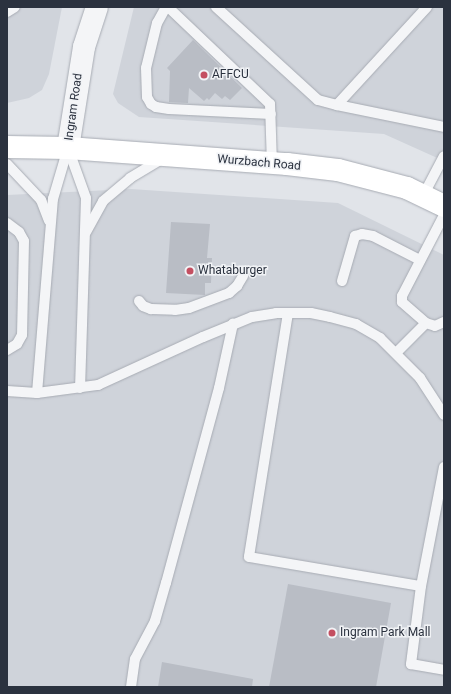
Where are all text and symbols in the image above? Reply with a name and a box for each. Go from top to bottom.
place label: AFFCU [212,68,249,82]
marker: AFFCU [199,70,209,80]
street label: Ingram Road [62,72,86,142]
street label: Wurzbach Road [217,152,301,174]
place label: Whataburger [198,264,267,278]
marker: Whataburger [185,266,195,276]
place label: Ingram Park Mall [340,626,430,640]
marker: Ingram Park Mall [327,628,337,638]

